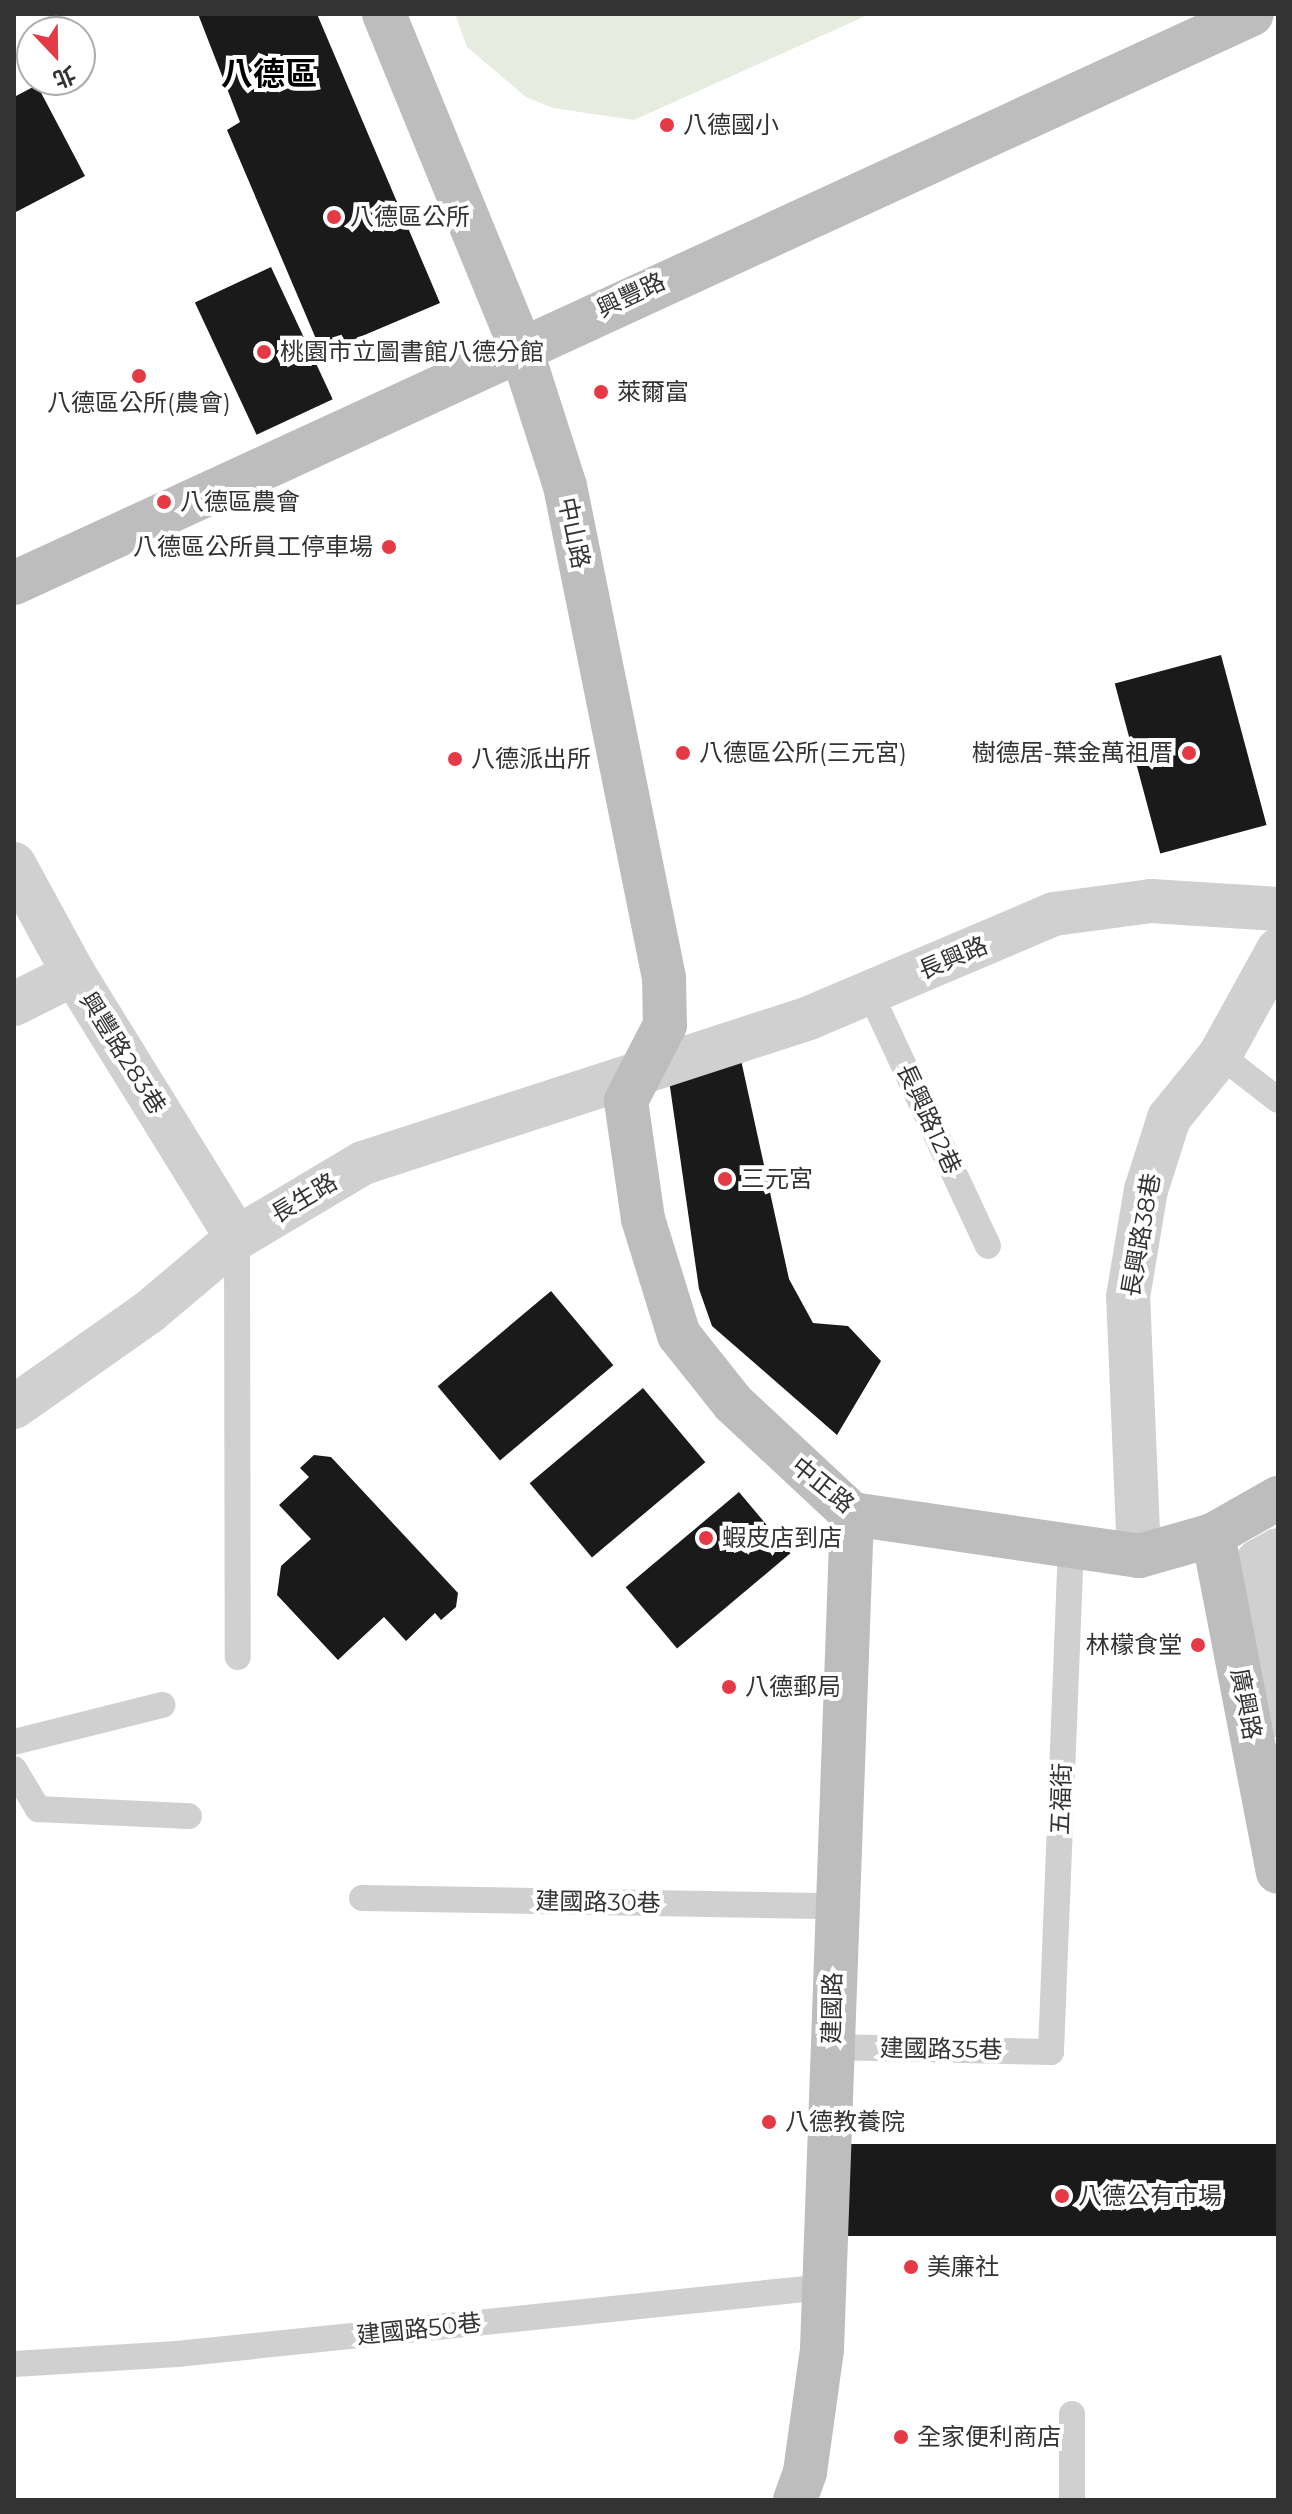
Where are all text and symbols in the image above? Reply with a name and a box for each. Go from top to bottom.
north arrow [16,16,96,96]
district label: 八德區 [221,55,317,93]
text: 北 [49,60,80,93]
place label: 八德國小 [683,111,779,139]
marker: 八德國小 [658,116,676,134]
place label: 八德區公所 [350,203,470,231]
marker: 八德區公所 [325,208,343,226]
street label: 興豐路 [592,267,670,323]
place label: 桃園市立圖書館八德分館 [280,338,544,366]
marker: 桃園市立圖書館八德分館 [255,343,273,361]
marker: 八德區公所(農會) [130,367,148,385]
place label: 萊爾富 [617,378,689,406]
marker: 萊爾富 [592,383,610,401]
place label: 八德區公所(農會) [47,389,231,417]
place label: 八德區農會 [180,488,300,516]
marker: 八德區農會 [155,493,173,511]
street label: 中山路 [552,495,596,571]
place label: 八德區公所員工停車場 [133,533,373,561]
marker: 八德區公所員工停車場 [380,538,398,556]
place label: 八德區公所(三元宮) [699,739,907,767]
place label: 樹德居-葉金萬祖厝 [972,739,1173,767]
marker: 八德區公所(三元宮) [674,744,692,762]
marker: 樹德居-葉金萬祖厝 [1180,744,1198,762]
place label: 八德派出所 [471,745,591,773]
marker: 八德派出所 [446,750,464,768]
street label: 長興路 [914,931,992,985]
street label: 興豐路283巷 [74,987,172,1119]
street label: 長興路12巷 [891,1059,967,1179]
place label: 三元宮 [741,1165,813,1193]
street label: 長生路 [266,1167,342,1229]
marker: 三元宮 [716,1170,734,1188]
street label: 長興路38巷 [1116,1171,1166,1299]
street label: 中正路 [786,1451,860,1519]
place label: 蝦皮店到店 [722,1524,842,1552]
marker: 蝦皮店到店 [697,1529,715,1547]
place label: 林檬食堂 [1086,1631,1182,1659]
marker: 林檬食堂 [1189,1636,1207,1654]
street label: 廣興路 [1225,1666,1267,1742]
place label: 八德郵局 [745,1673,841,1701]
marker: 八德郵局 [720,1678,738,1696]
street label: 五福街 [1045,1763,1077,1835]
street label: 建國路30巷 [535,1887,661,1917]
street label: 建國路 [817,1972,847,2044]
street label: 建國路35巷 [879,2034,1003,2064]
place label: 八德教養院 [785,2108,905,2136]
marker: 八德教養院 [760,2113,778,2131]
place label: 八德公有市場 [1078,2182,1222,2210]
marker: 八德公有市場 [1053,2187,1071,2205]
place label: 美廉社 [927,2253,999,2281]
marker: 美廉社 [902,2258,920,2276]
street label: 建國路50巷 [355,2308,483,2350]
place label: 全家便利商店 [917,2423,1061,2451]
marker: 全家便利商店 [892,2428,910,2446]

